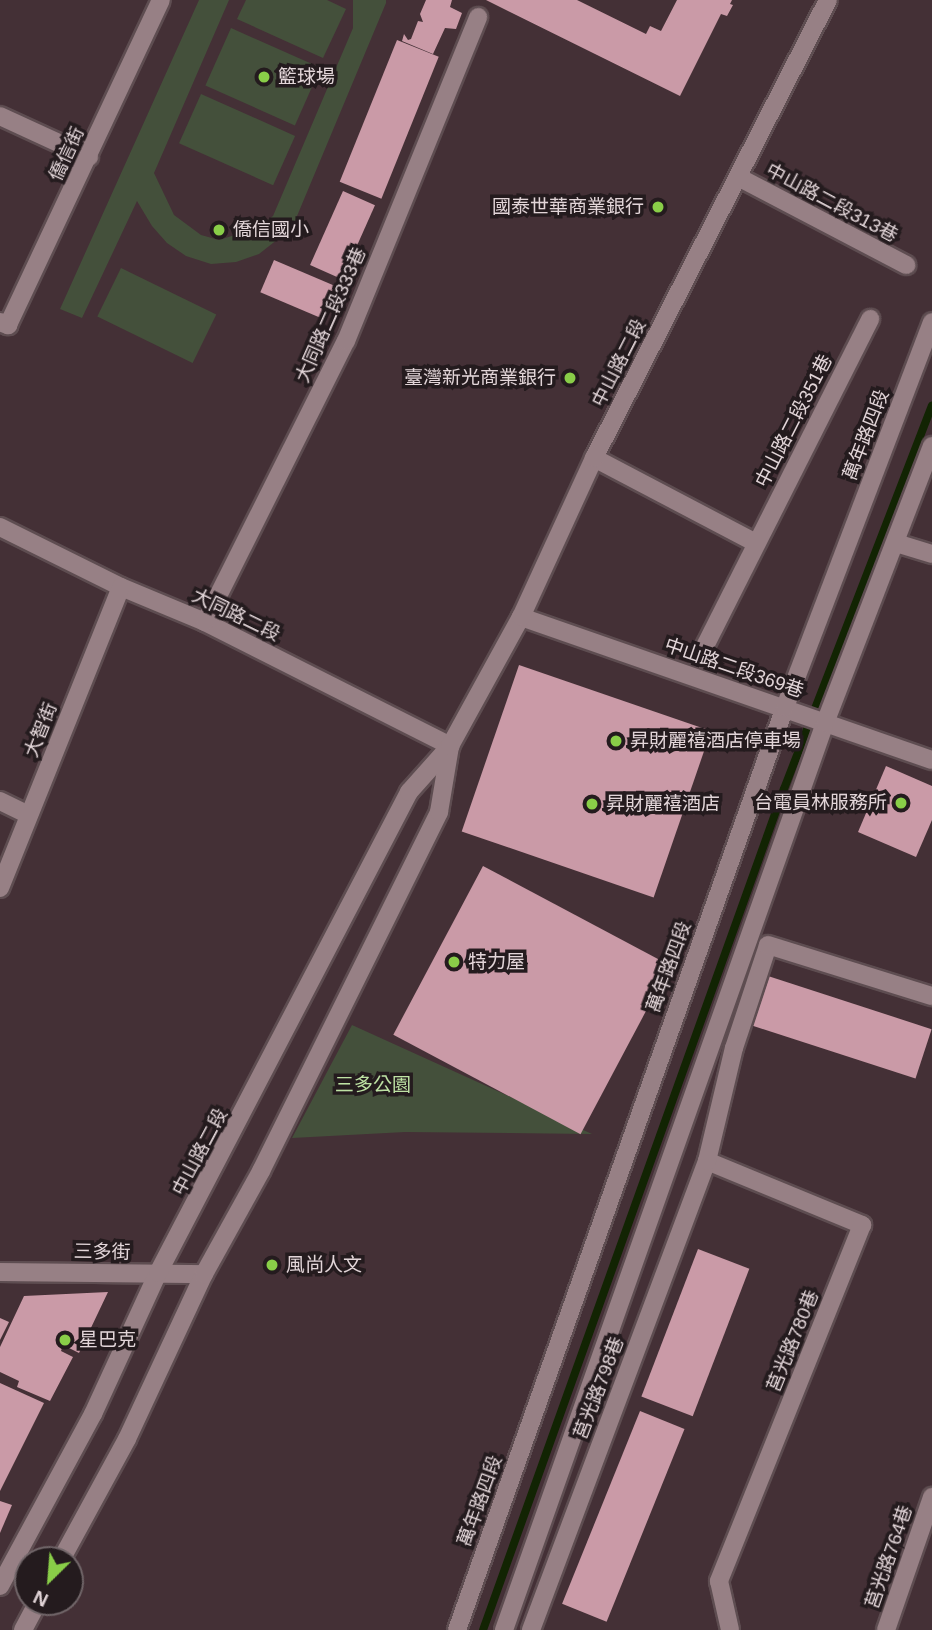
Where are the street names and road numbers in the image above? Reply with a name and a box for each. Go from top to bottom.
street label: 僑信街 [45,123,89,185]
street label: 中山路二段313巷 [762,159,902,247]
street label: 大同路二段333巷 [291,244,371,386]
street label: 中山路二段 [587,316,651,410]
street label: 中山路二段351巷 [751,351,837,491]
street label: 萬年路四段 [838,387,894,483]
street label: 大同路二段 [188,584,284,646]
street label: 中山路二段369巷 [661,634,807,702]
street label: 大智街 [20,699,62,761]
street label: 萬年路四段 [642,918,696,1016]
street label: 中山路二段 [168,1105,232,1199]
street label: 三多街 [73,1240,131,1264]
street label: 莒光路780巷 [762,1287,824,1395]
street label: 莒光路798巷 [569,1334,629,1442]
street label: 萬年路四段 [453,1452,507,1550]
street label: 莒光路764巷 [861,1502,917,1612]

